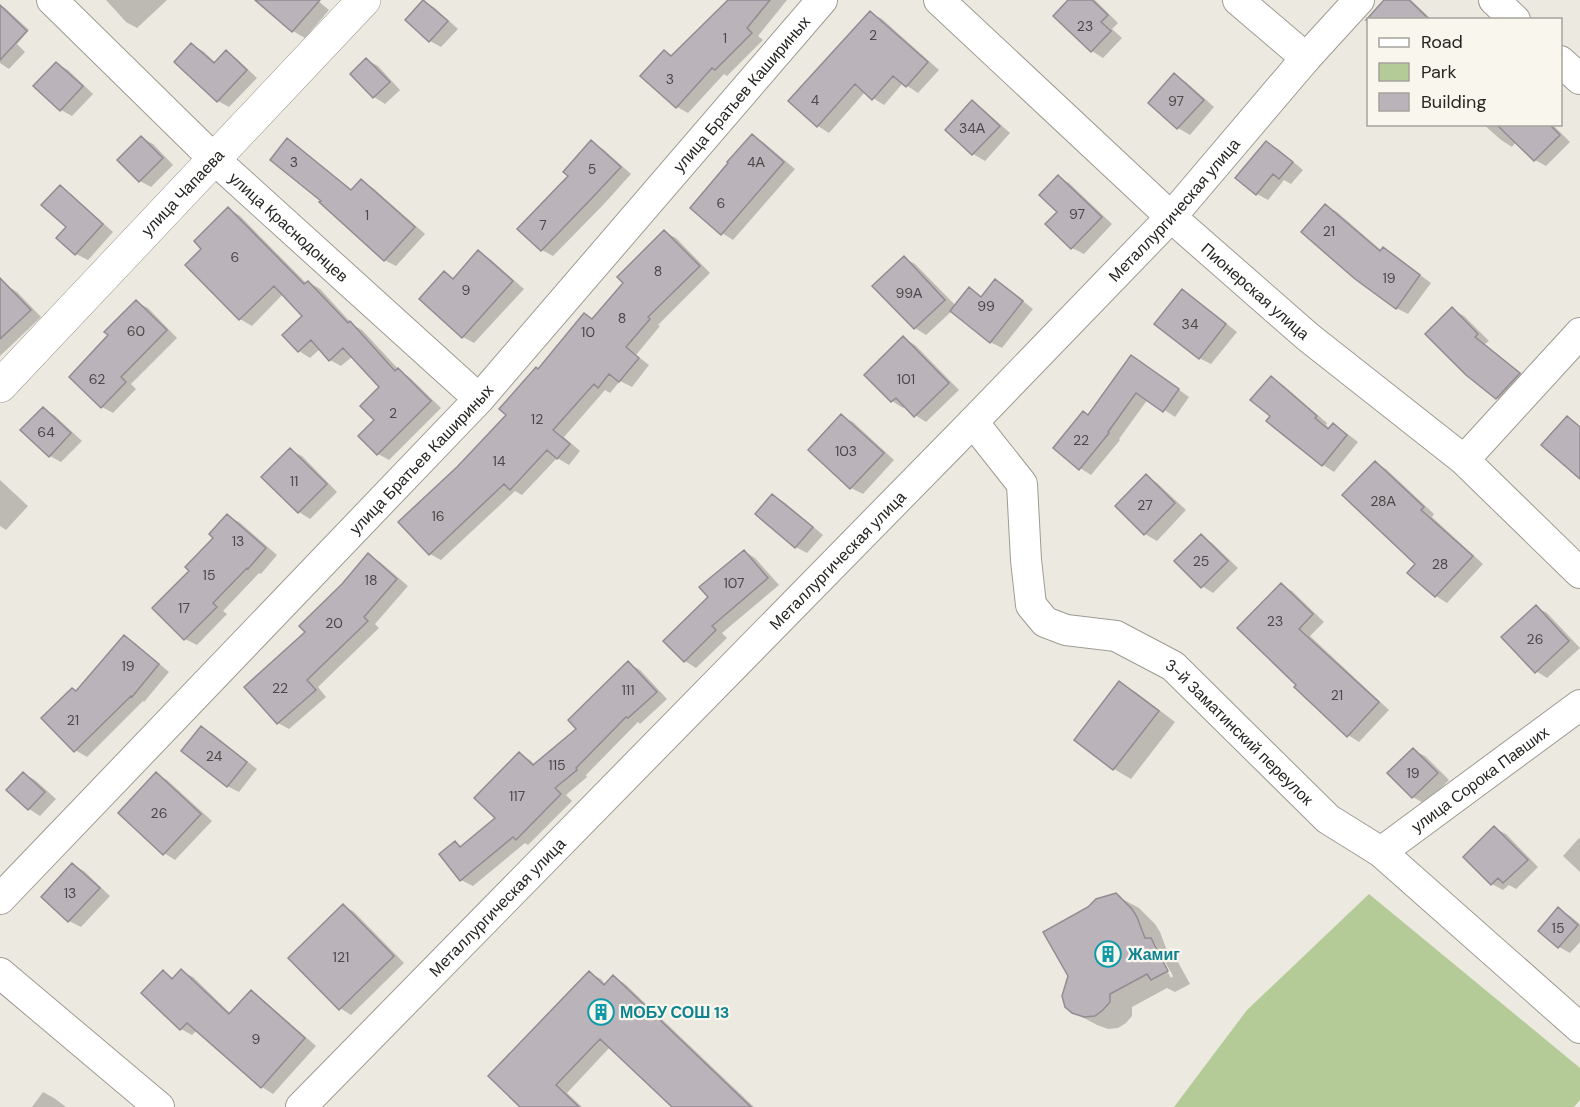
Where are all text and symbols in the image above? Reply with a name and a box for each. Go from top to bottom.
street label: улица Братьев Кашириных [668,11,815,176]
house number: 23 [1077,17,1093,35]
legend [1367,18,1562,126]
house number: 2 [869,26,877,44]
house number: 1 [723,29,727,47]
text: Road [1421,30,1463,54]
text: Park [1421,60,1457,84]
house number: 3 [666,70,674,88]
text: Building [1421,90,1486,114]
house number: 4 [811,91,820,109]
house number: 97 [1168,92,1184,110]
house number: 34А [959,119,986,137]
street label: Металлургическая улица [1104,133,1244,286]
street label: улица Чапаева [137,145,228,240]
house number: 3 [290,153,298,171]
house number: 4А [747,153,766,171]
house number: 5 [588,160,596,178]
street label: улица Краснодонцев [225,167,353,286]
house number: 6 [717,194,725,212]
house number: 97 [1069,205,1085,223]
house number: 1 [365,206,369,224]
house number: 7 [539,216,547,234]
house number: 21 [1323,222,1335,240]
street label: Пионерская улица [1197,238,1314,344]
house number: 6 [231,248,239,266]
house number: 8 [654,262,662,280]
house number: 19 [1382,269,1396,287]
house number: 9 [462,281,471,299]
house number: 99А [896,284,923,302]
house number: 99 [977,297,995,315]
house number: 8 [618,309,626,327]
house number: 34 [1182,315,1199,333]
house number: 60 [127,322,145,340]
house number: 10 [581,323,595,341]
house number: 62 [89,370,105,388]
house number: 101 [897,370,915,388]
street label: улица Братьев Кашириных [345,380,498,539]
house number: 2 [389,404,397,422]
house number: 12 [531,410,543,428]
house number: 64 [37,423,55,441]
house number: 22 [1073,431,1089,449]
house number: 103 [835,442,857,460]
house number: 14 [493,452,506,470]
house number: 11 [290,472,298,490]
street label: Металлургическая улица [765,486,910,634]
house number: 28А [1370,492,1396,510]
house number: 27 [1137,496,1153,514]
house number: 16 [431,507,445,525]
house number: 13 [232,532,244,550]
house number: 25 [1193,552,1209,570]
house number: 28 [1432,555,1448,573]
house number: 15 [203,566,215,584]
house number: 18 [365,571,377,589]
house number: 107 [723,574,745,592]
house number: 17 [178,599,190,617]
house number: 23 [1267,612,1283,630]
house number: 20 [325,614,343,632]
house number: 26 [1527,630,1543,648]
street label: 3-й Заматинский переулок [1162,654,1319,810]
house number: 19 [121,657,135,675]
house number: 22 [272,679,288,697]
house number: 111 [621,681,635,699]
house number: 21 [1331,686,1343,704]
house number: 21 [67,711,79,729]
street label: улица Сорока Павших [1407,721,1553,837]
house number: 24 [206,747,223,765]
house number: 115 [548,756,566,774]
house number: 19 [1406,764,1420,782]
house number: 117 [509,787,525,805]
house number: 26 [151,804,167,822]
street label: Металлургическая улица [424,833,570,981]
house number: 13 [64,884,76,902]
house number: 15 [1552,919,1564,937]
building icon: Жамиг [1093,939,1123,969]
place label: Жамиг [1127,944,1180,965]
house number: 121 [333,948,349,966]
building icon: МОБУ СОШ 13 [586,997,616,1027]
place label: МОБУ СОШ 13 [620,1002,730,1023]
house number: 9 [252,1030,261,1048]

